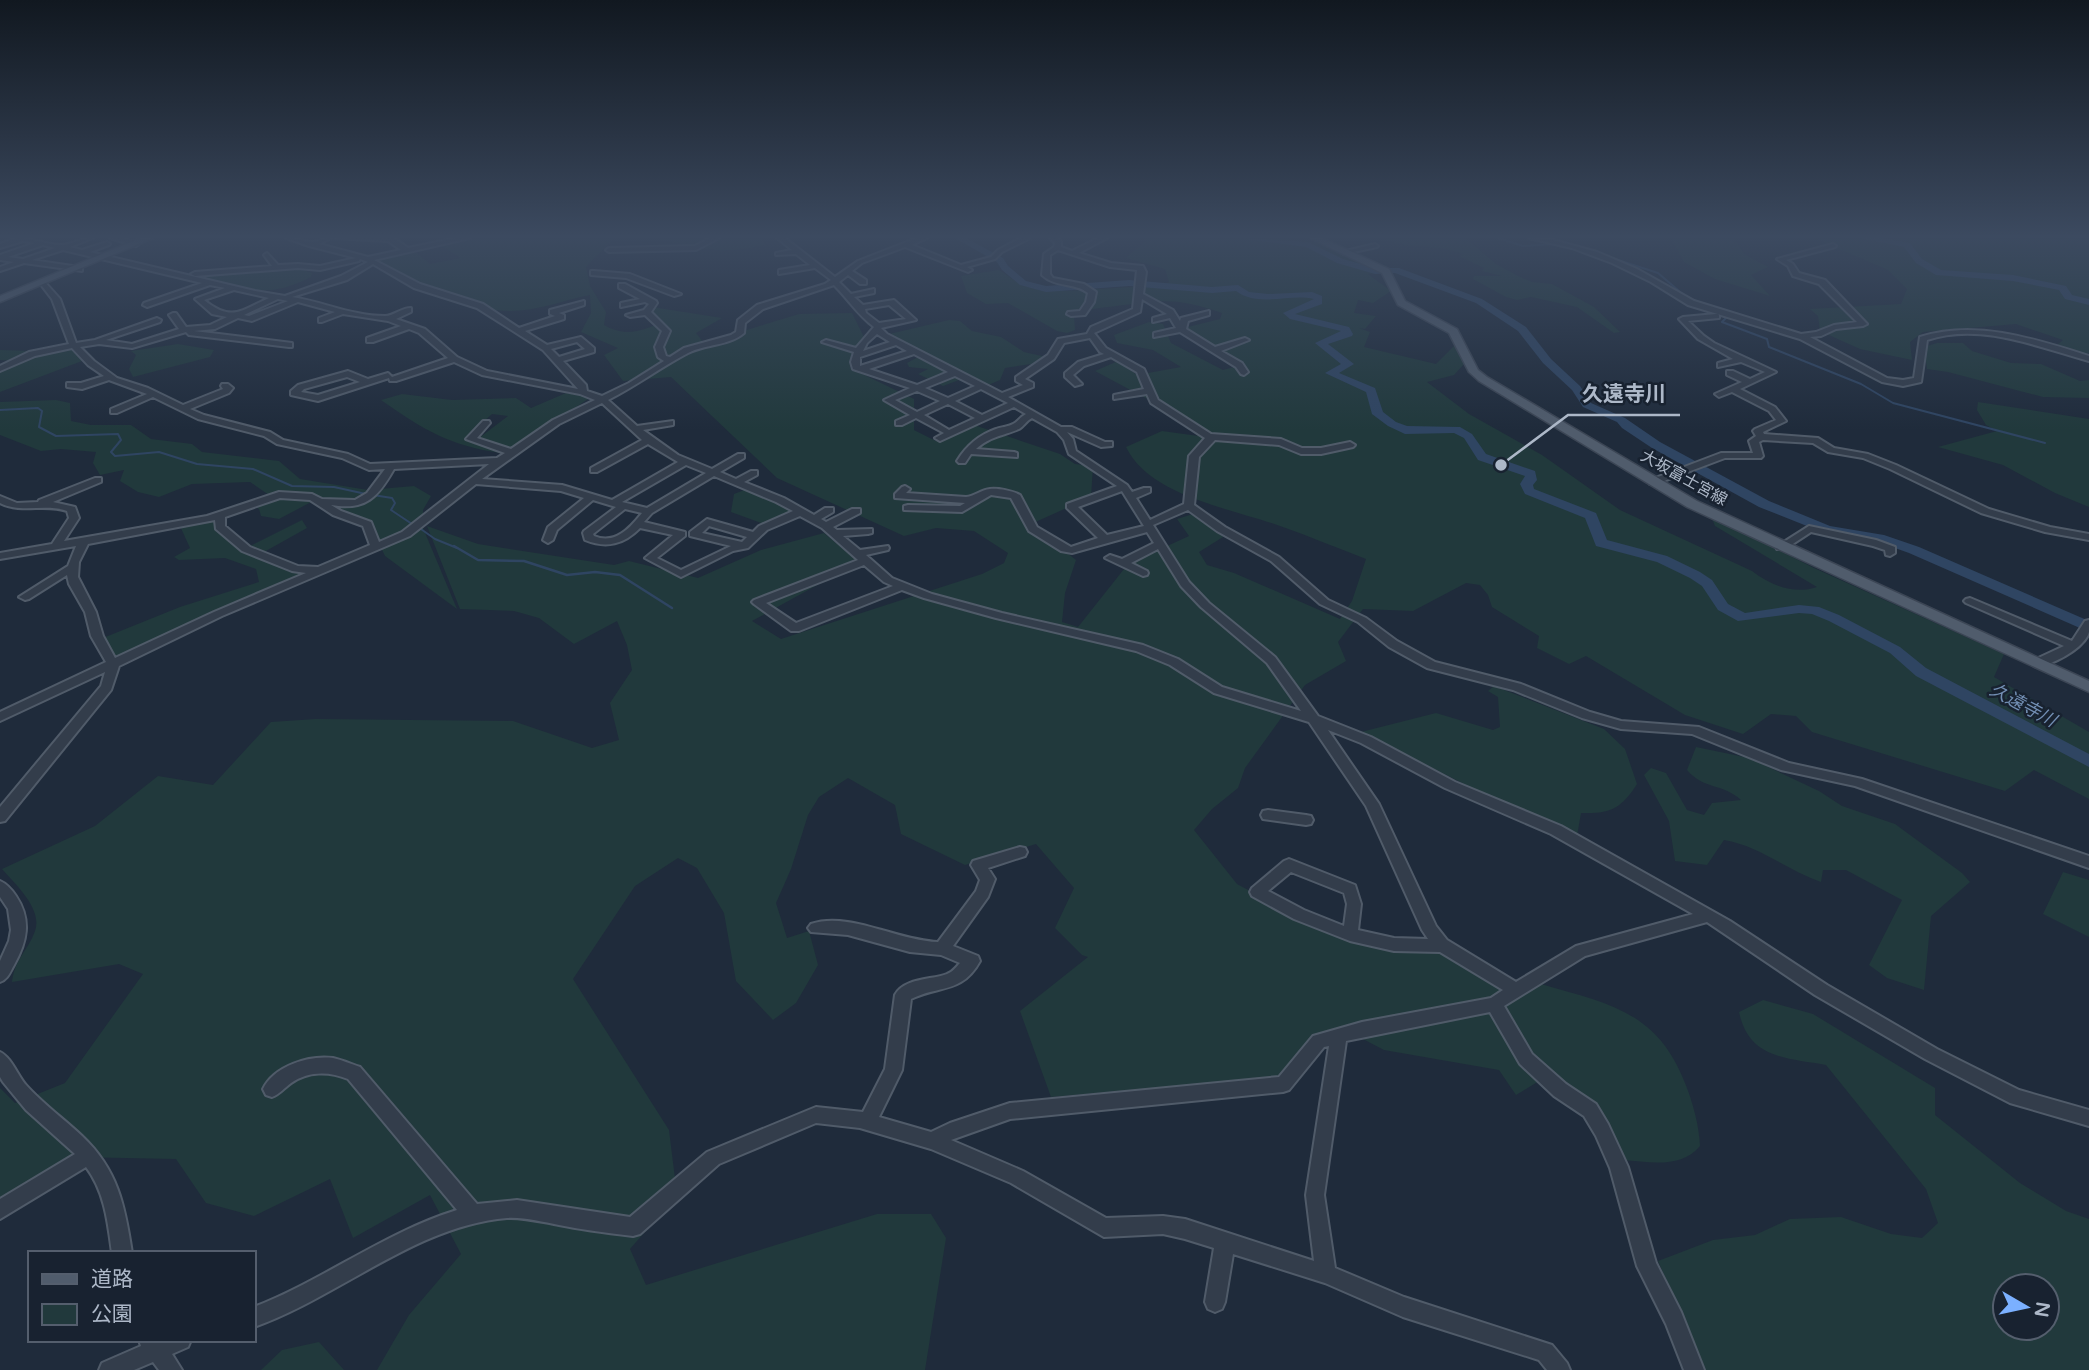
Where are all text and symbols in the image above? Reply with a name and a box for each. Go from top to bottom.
callout: 久遠寺川 [1568,373,1680,415]
text: 久遠寺川 [1582,382,1666,407]
street label: 大坂富士宮線 [1637,446,1731,510]
water label: 久遠寺川 [1986,678,2062,733]
legend [28,1251,256,1342]
text: 道路 [91,1267,133,1292]
north arrow [1991,1272,2061,1342]
text: N [2030,1300,2054,1319]
text: 公園 [91,1302,133,1327]

